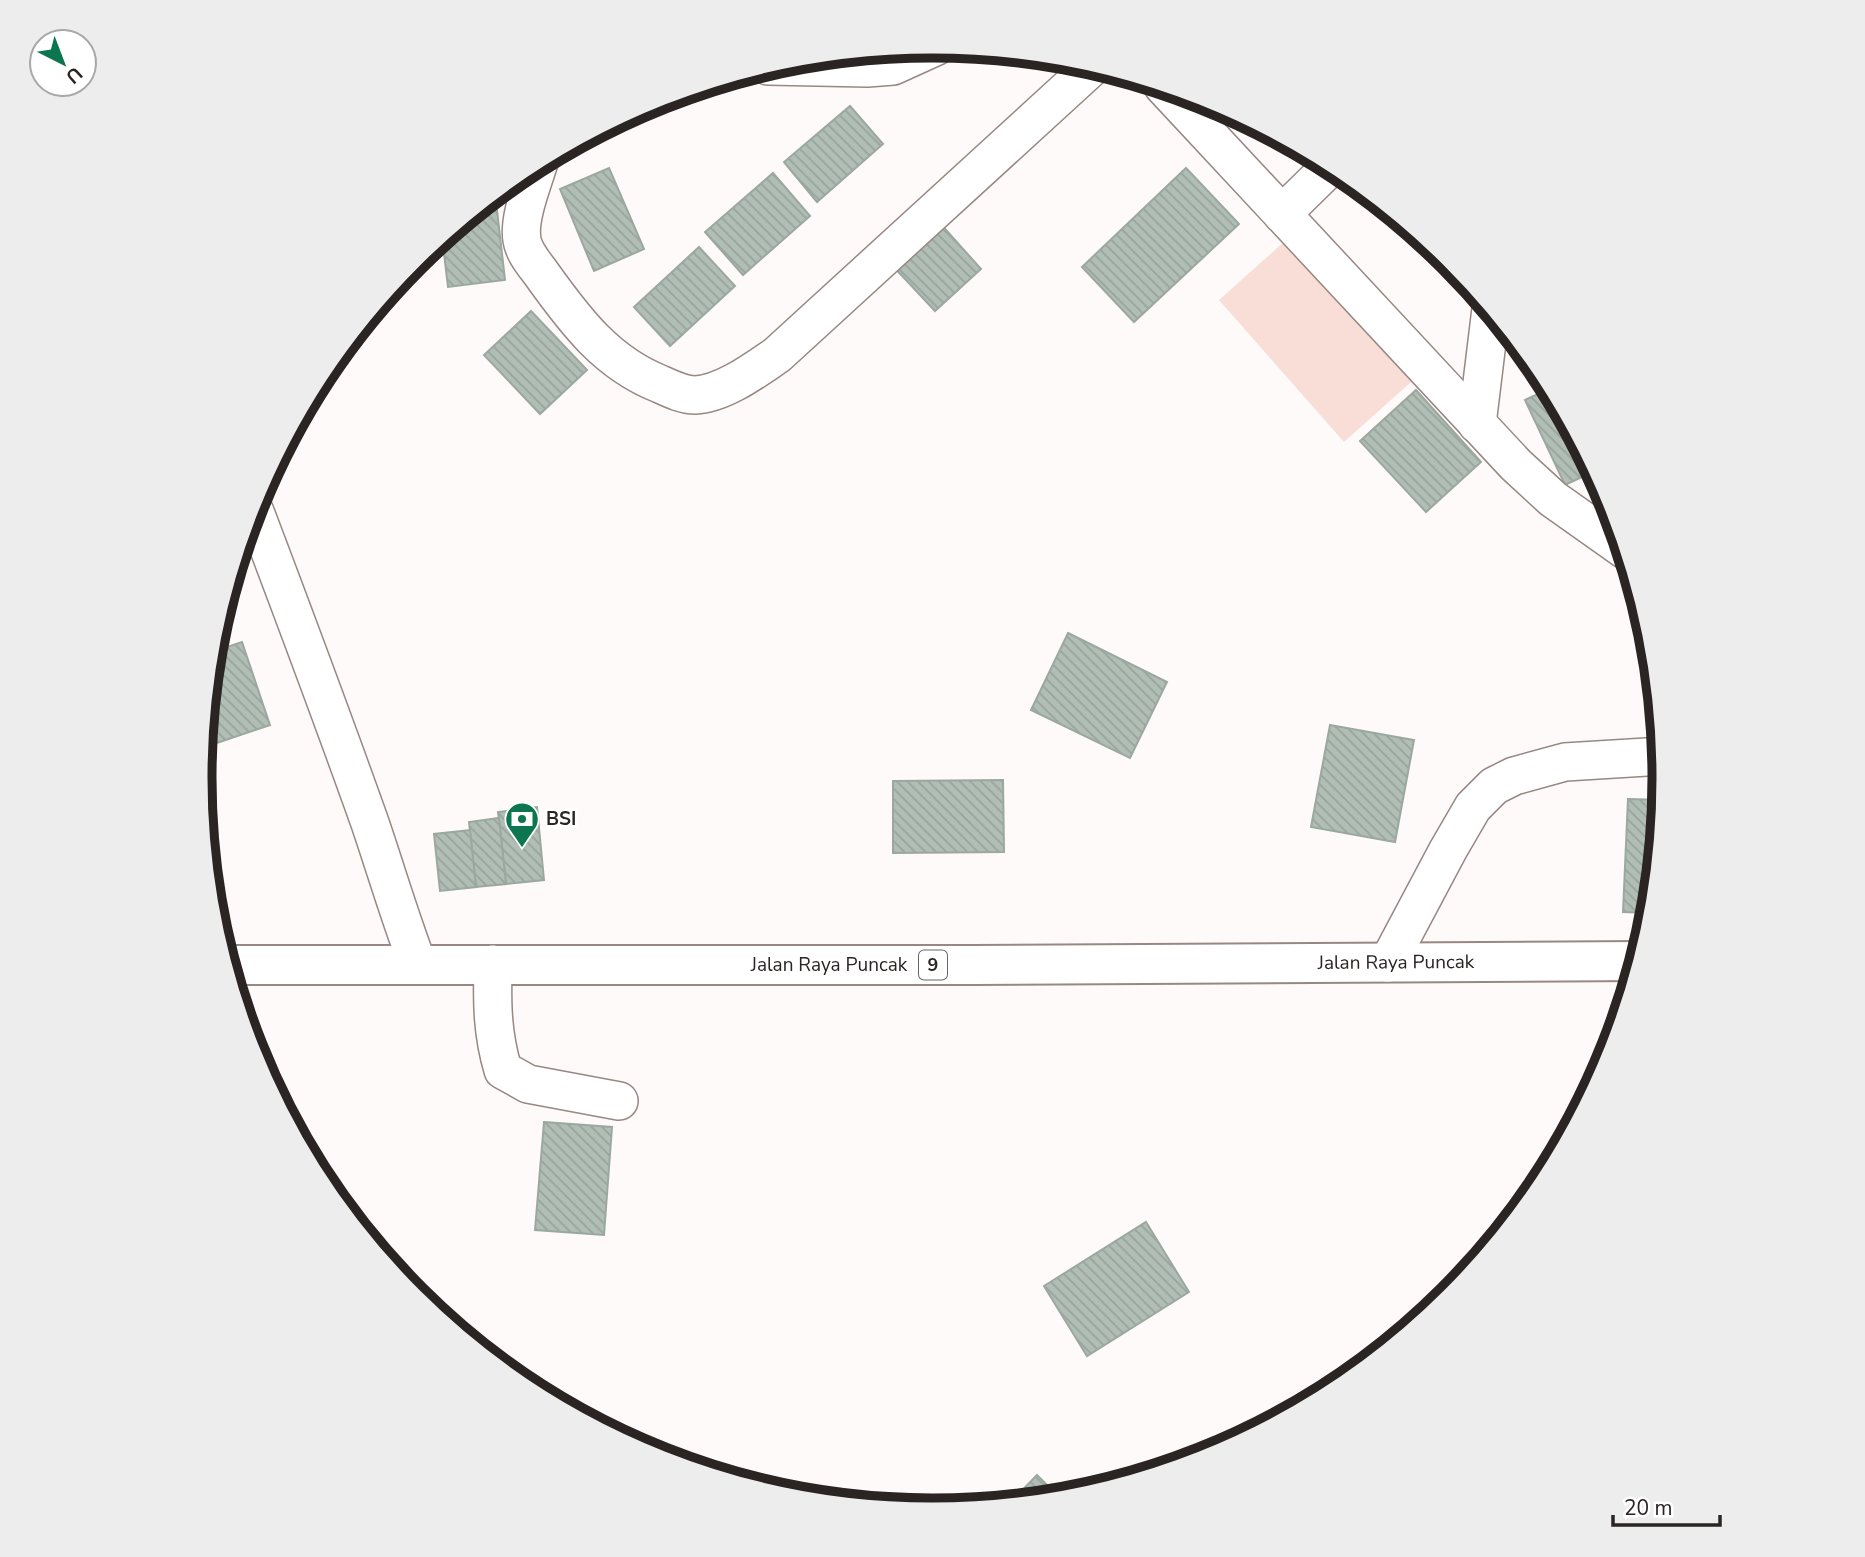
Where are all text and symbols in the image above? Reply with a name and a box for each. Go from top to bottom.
north arrow [28,28,98,98]
text: U [60,61,88,89]
bank icon: BSI [503,800,541,849]
place label: BSI [546,806,576,832]
street label: Jalan Raya Puncak [1317,949,1475,976]
road number: 9 [919,950,947,980]
street label: Jalan Raya Puncak [750,952,908,978]
scale bar [1613,1484,1720,1528]
text: 20 m [1624,1494,1673,1522]

